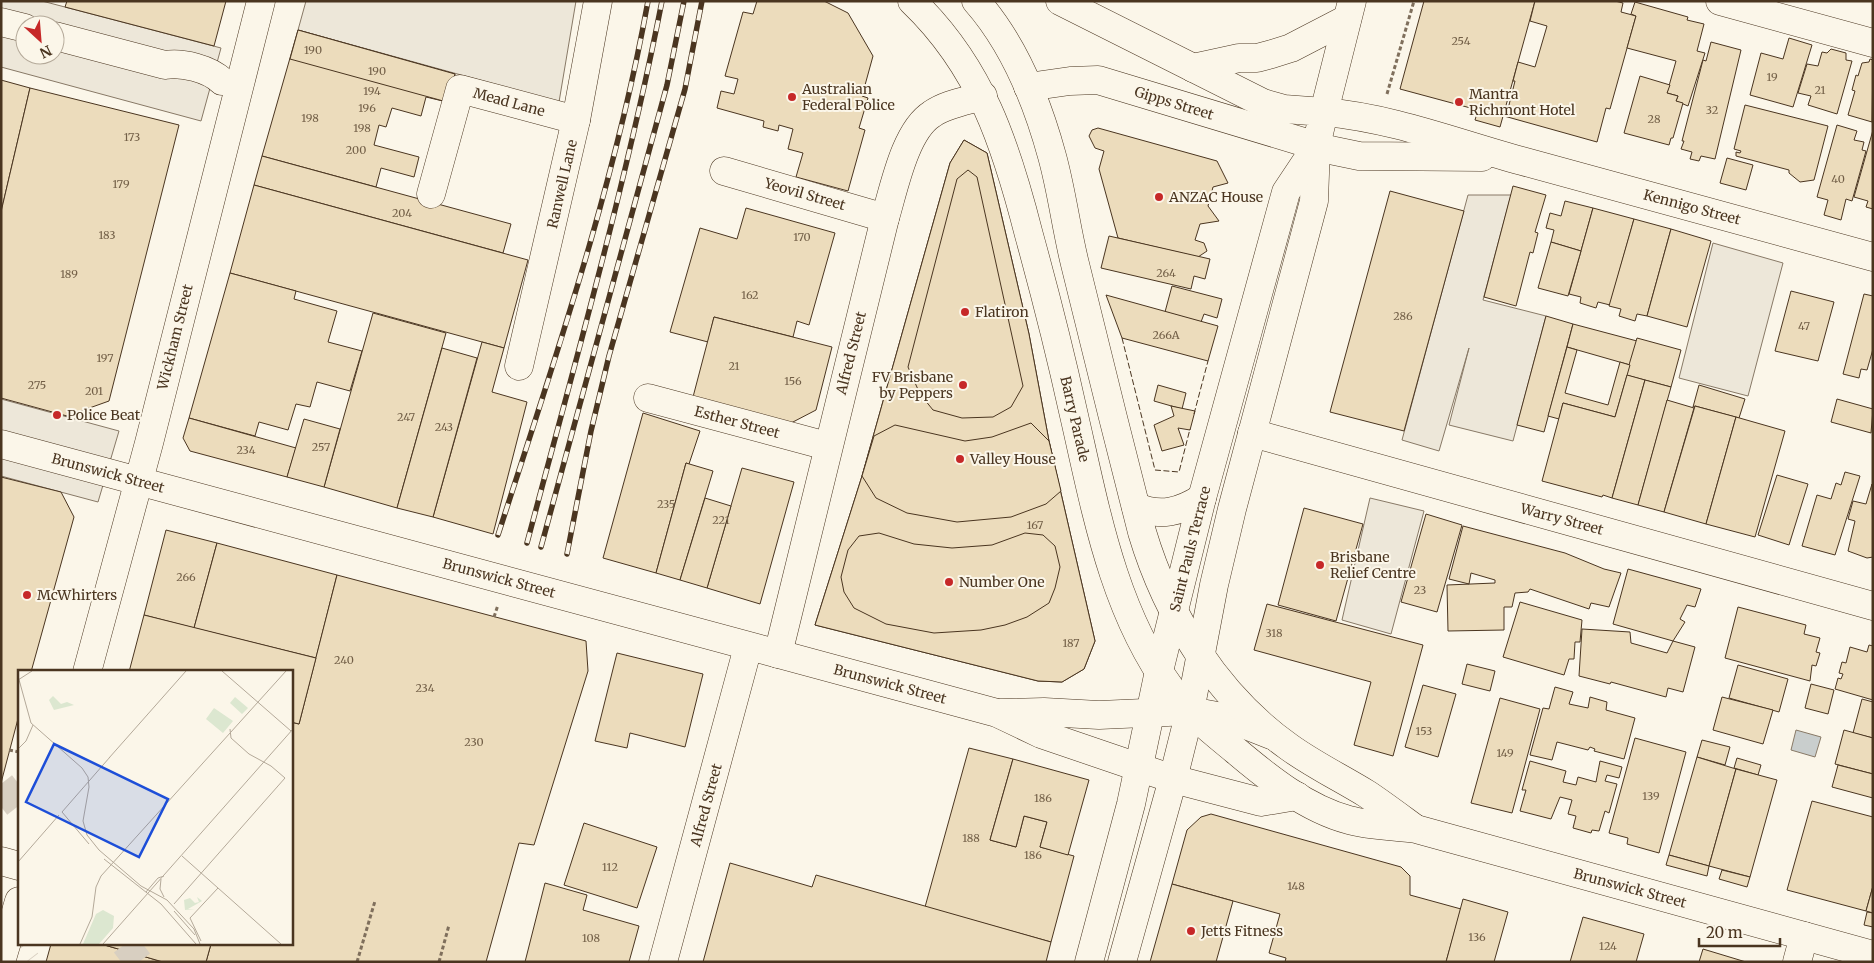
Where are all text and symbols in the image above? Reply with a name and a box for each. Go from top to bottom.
north arrow [15,15,65,65]
house number: 254 [1451,34,1471,48]
text: N [37,41,55,62]
house number: 190 [304,43,322,57]
house number: 190 [368,64,386,78]
house number: 19 [1766,70,1778,84]
place label: Australian Federal Police [801,80,895,114]
street label: Gipps Street [1132,82,1216,124]
house number: 21 [1814,83,1826,97]
house number: 194 [363,84,381,98]
street label: Mead Lane [471,84,547,120]
place label: Mantra Richmont Hotel [1469,85,1576,119]
marker: Australian Federal Police [786,91,798,103]
marker: Mantra Richmont Hotel [1453,96,1465,108]
house number: 196 [358,101,376,115]
house number: 32 [1706,103,1718,117]
house number: 198 [301,111,319,125]
house number: 28 [1648,112,1661,126]
house number: 198 [353,121,371,135]
house number: 173 [124,130,140,144]
street label: Ranwell Lane [543,138,581,230]
house number: 200 [346,143,366,157]
house number: 40 [1831,172,1845,186]
street label: Yeovil Street [761,174,848,214]
house number: 179 [112,177,130,191]
street label: Kennigo Street [1641,185,1743,229]
place label: ANZAC House [1168,188,1263,206]
marker: ANZAC House [1153,191,1165,203]
house number: 204 [392,206,412,220]
house number: 183 [98,228,116,242]
house number: 170 [793,230,811,244]
house number: 264 [1156,266,1176,280]
house number: 189 [60,267,78,281]
street label: Wickham Street [153,282,197,393]
house number: 162 [741,288,759,302]
place label: Flatiron [975,303,1029,321]
marker: Flatiron [959,306,971,318]
street label: Alfred Street [832,309,870,397]
house number: 286 [1393,309,1413,323]
house number: 47 [1798,319,1810,333]
house number: 266A [1152,328,1180,342]
house number: 197 [96,351,114,365]
house number: 21 [728,359,740,373]
place label: FV Brisbane by Peppers [872,368,953,402]
house number: 156 [784,374,802,388]
street label: Barry Parade [1056,374,1094,464]
house number: 275 [28,378,46,392]
marker: FV Brisbane by Peppers [957,379,969,391]
house number: 201 [85,384,103,398]
street label: Esther Street [692,402,782,442]
place label: Police Beat [67,406,141,424]
marker: Police Beat [51,409,63,421]
house number: 247 [397,410,415,424]
house number: 243 [435,420,453,434]
house number: 257 [312,440,330,454]
house number: 234 [236,443,256,457]
street label: Brunswick Street [50,449,167,497]
place label: Valley House [969,450,1056,468]
marker: Valley House [954,453,966,465]
street label: Saint Pauls Terrace [1166,484,1214,614]
house number: 235 [657,497,675,511]
street label: Warry Street [1518,499,1606,539]
house number: 221 [712,513,730,527]
house number: 167 [1027,518,1043,532]
place label: Brisbane Relief Centre [1330,548,1416,582]
street label: Brunswick Street [441,554,558,602]
marker: Brisbane Relief Centre [1314,559,1326,571]
house number: 266 [176,570,196,584]
place label: Number One [959,573,1045,591]
marker: Number One [943,576,955,588]
house number: 23 [1414,583,1426,597]
place label: McWhirters [37,586,117,604]
marker: McWhirters [21,589,33,601]
house number: 318 [1265,626,1283,640]
house number: 187 [1062,636,1080,650]
house number: 240 [334,653,354,667]
street label: Brunswick Street [832,660,949,708]
inset map [18,670,292,946]
house number: 234 [415,681,435,695]
house number: 153 [1416,724,1432,738]
house number: 230 [464,735,484,749]
house number: 149 [1496,746,1514,760]
street label: Alfred Street [686,761,726,849]
house number: 139 [1642,789,1660,803]
house number: 186 [1034,791,1052,805]
house number: 188 [962,831,980,845]
house number: 186 [1024,848,1042,862]
house number: 112 [602,860,618,874]
street label: Brunswick Street [1572,864,1689,912]
house number: 148 [1287,879,1305,893]
scale bar [1699,916,1780,948]
place label: Jetts Fitness [1200,922,1283,940]
text: 20 m [1706,923,1743,942]
marker: Jetts Fitness [1185,925,1197,937]
house number: 136 [1468,930,1486,944]
house number: 108 [582,931,600,945]
house number: 124 [1599,939,1617,953]

